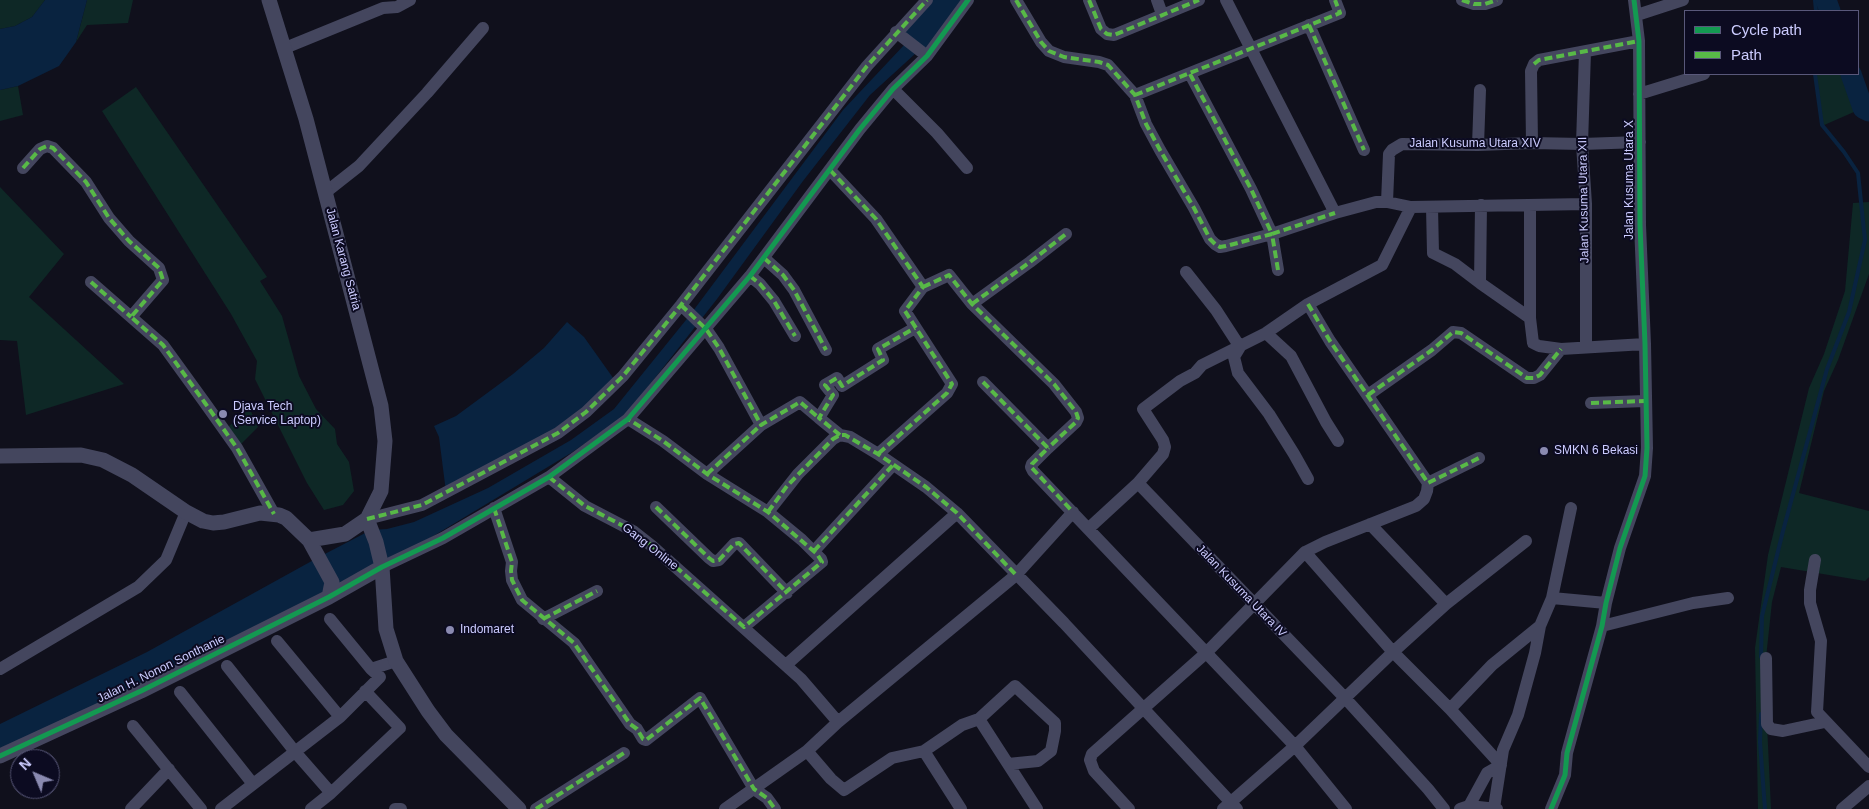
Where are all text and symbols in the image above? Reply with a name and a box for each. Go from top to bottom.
legend [1684,10,1859,75]
text: Cycle path [1731,21,1802,38]
text: Path [1731,46,1762,63]
street label: Jalan Kusuma Utara X [1623,120,1637,240]
street label: Jalan Kusuma Utara XIV [1409,137,1541,151]
street label: Jalan Kusuma Utara XII [1576,137,1592,263]
street label: Jalan Karang Satria [322,206,364,312]
place label: Djava Tech (Service Laptop) [233,400,321,428]
marker: Djava Tech (Service Laptop) [217,408,229,420]
place label: SMKN 6 Bekasi [1554,444,1638,458]
marker: SMKN 6 Bekasi [1538,445,1550,457]
street label: Gang Online [619,521,681,573]
street label: Jalan Kusuma Utara IV [1193,542,1289,640]
place label: Indomaret [460,623,514,637]
marker: Indomaret [444,624,456,636]
street label: Jalan H. Nonon Sonthanie [95,632,227,706]
north arrow [10,749,60,799]
text: N [16,755,34,773]

